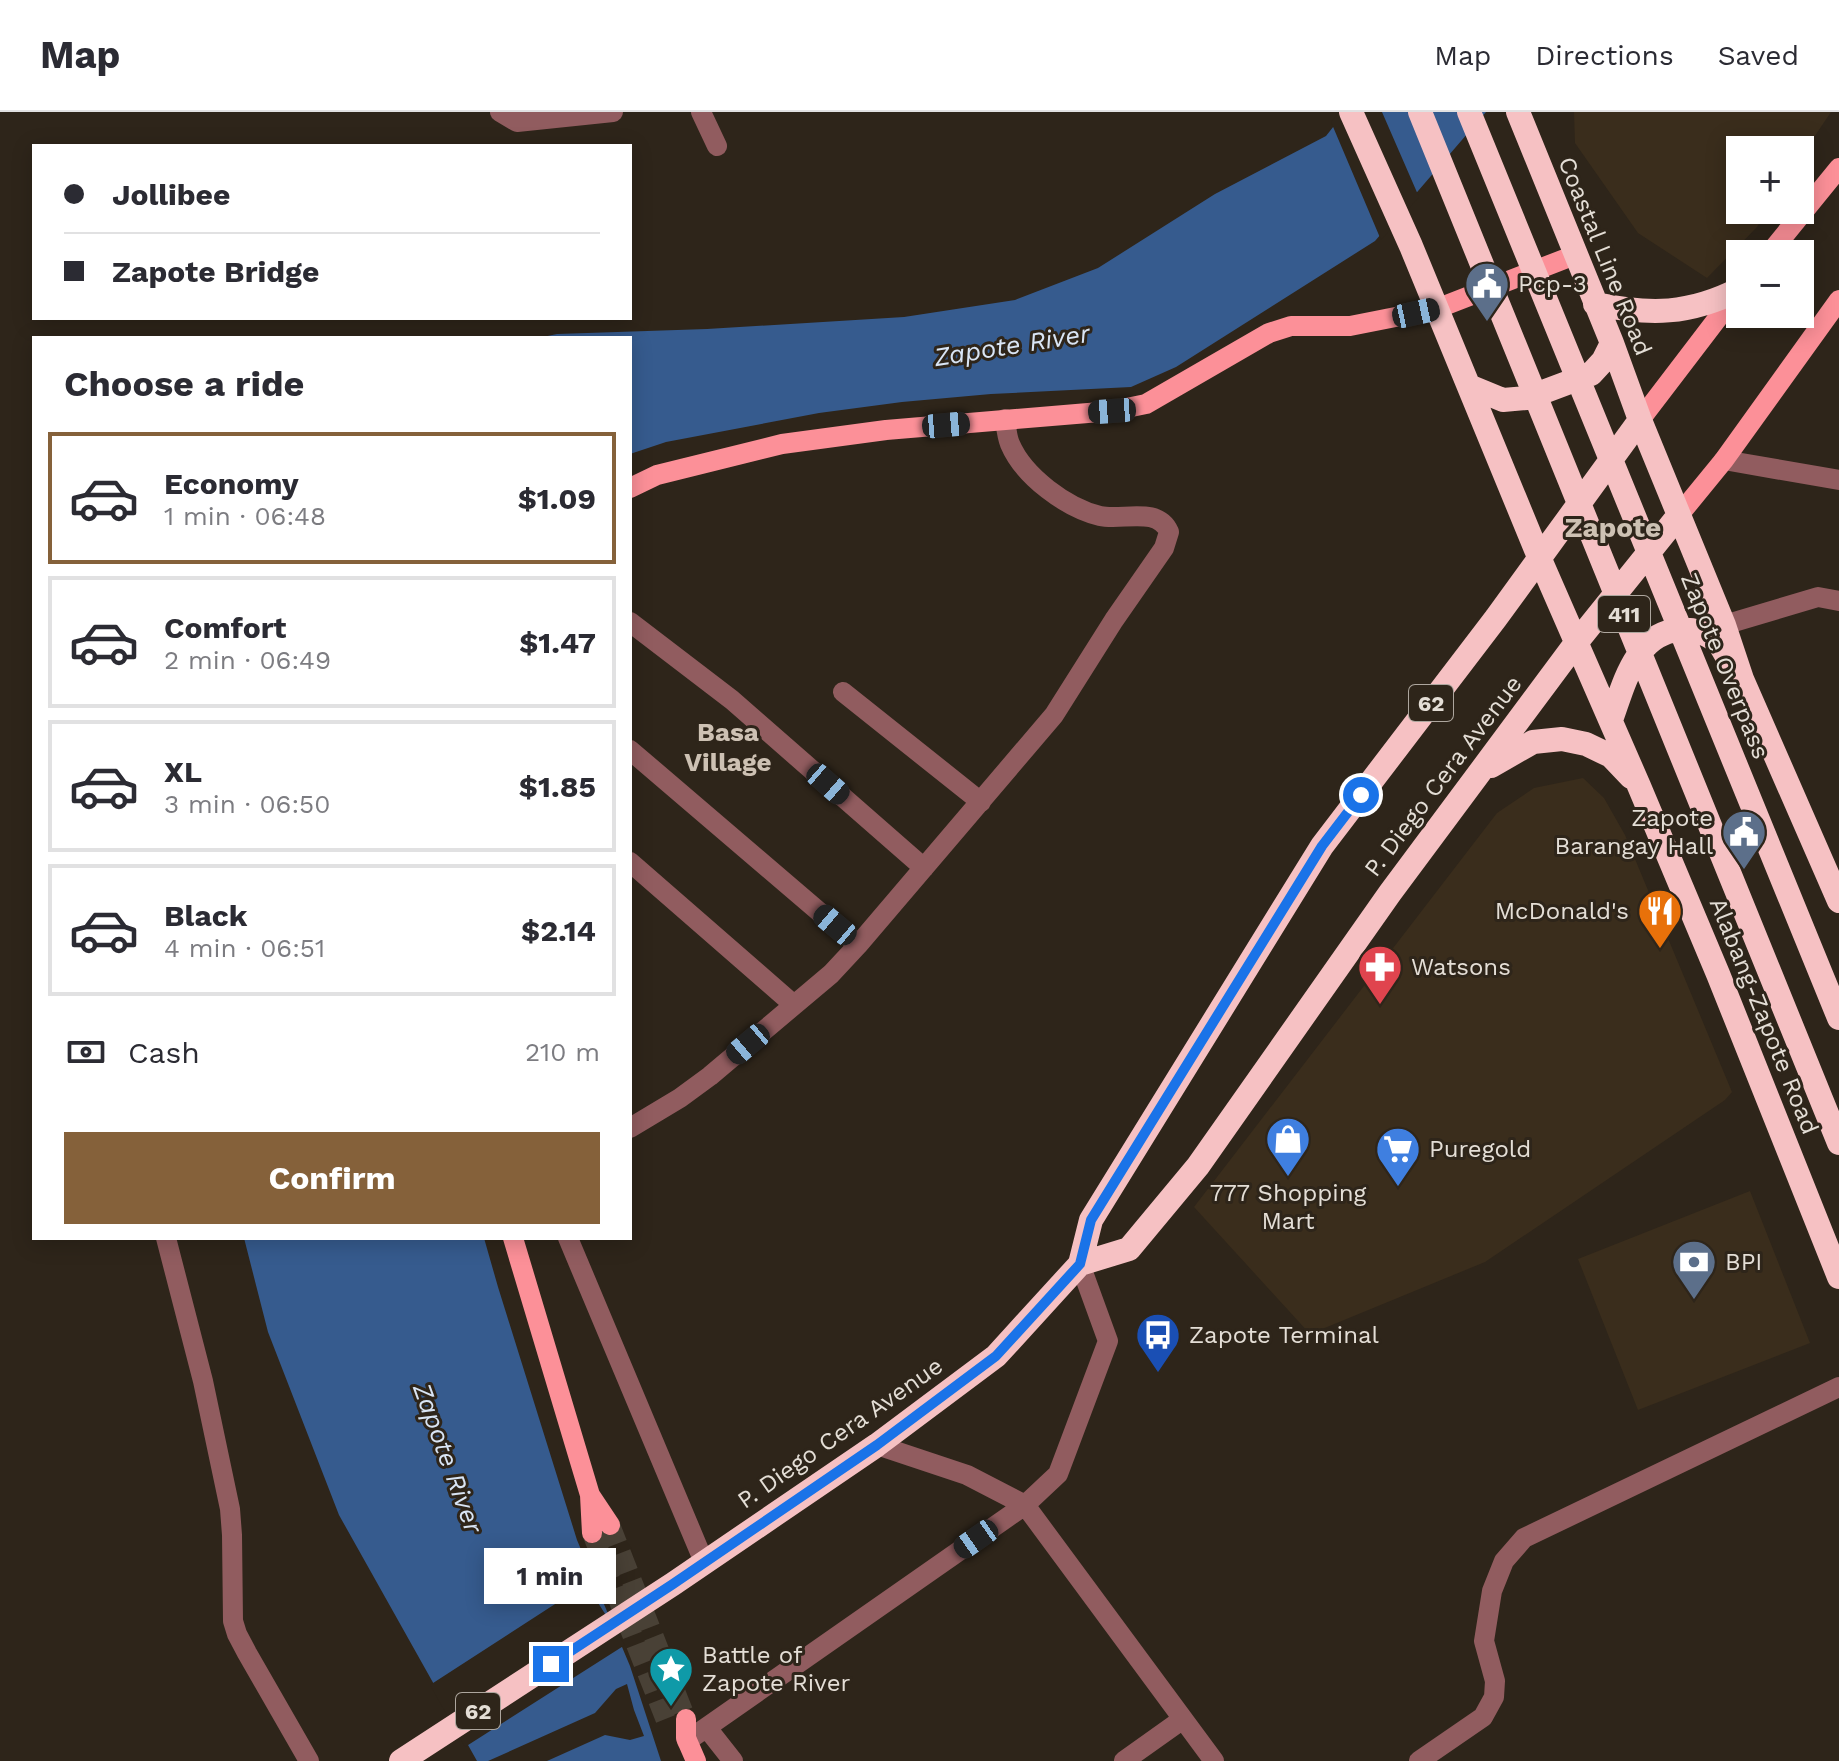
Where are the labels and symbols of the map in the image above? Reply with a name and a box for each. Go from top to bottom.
street label: Coastal Line Road [1552,153,1658,359]
public building icon: Pcp-3 [1463,260,1511,323]
place label: Pcp-3 [1518,270,1587,298]
car [1390,296,1442,330]
water label: Zapote River [931,318,1093,372]
car [1087,397,1137,425]
car [921,411,971,439]
district label: Zapote [1565,511,1661,544]
street label: Zapote Overpass [1675,569,1775,763]
road number: 411 [1598,596,1650,632]
street label: P. Diego Cera Avenue [1358,670,1528,882]
road number: 62 [1409,685,1453,721]
district label: Basa Village [684,717,772,777]
car [802,759,854,809]
route start [1343,777,1379,813]
place label: Zapote Barangay Hall [1554,804,1714,860]
public building icon: Zapote Barangay Hall [1720,808,1768,871]
restaurant icon: McDonald's [1636,887,1684,950]
street label: Alabang-Zapote Road [1704,894,1824,1138]
place label: McDonald's [1495,897,1629,925]
car [809,900,861,950]
pharmacy icon: Watsons [1356,943,1404,1006]
place label: Watsons [1411,953,1511,981]
car [722,1019,774,1069]
shop icon: 777 Shopping Mart [1264,1115,1312,1178]
supermarket icon: Puregold [1374,1125,1422,1188]
place label: Puregold [1429,1135,1531,1163]
place label: 777 Shopping Mart [1210,1179,1367,1235]
bank icon: BPI [1670,1238,1718,1301]
place label: BPI [1725,1248,1762,1276]
bus stop icon: Zapote Terminal [1134,1311,1182,1374]
place label: Zapote Terminal [1189,1321,1380,1349]
street label: P. Diego Cera Avenue [732,1352,948,1514]
water label: Zapote River [407,1378,489,1538]
car [949,1515,1003,1563]
callout: 1 min [485,1548,617,1604]
place label: Battle of Zapote River [702,1641,851,1697]
place icon: Battle of Zapote River [647,1645,695,1708]
route end [533,1646,569,1682]
road number: 62 [456,1693,500,1729]

